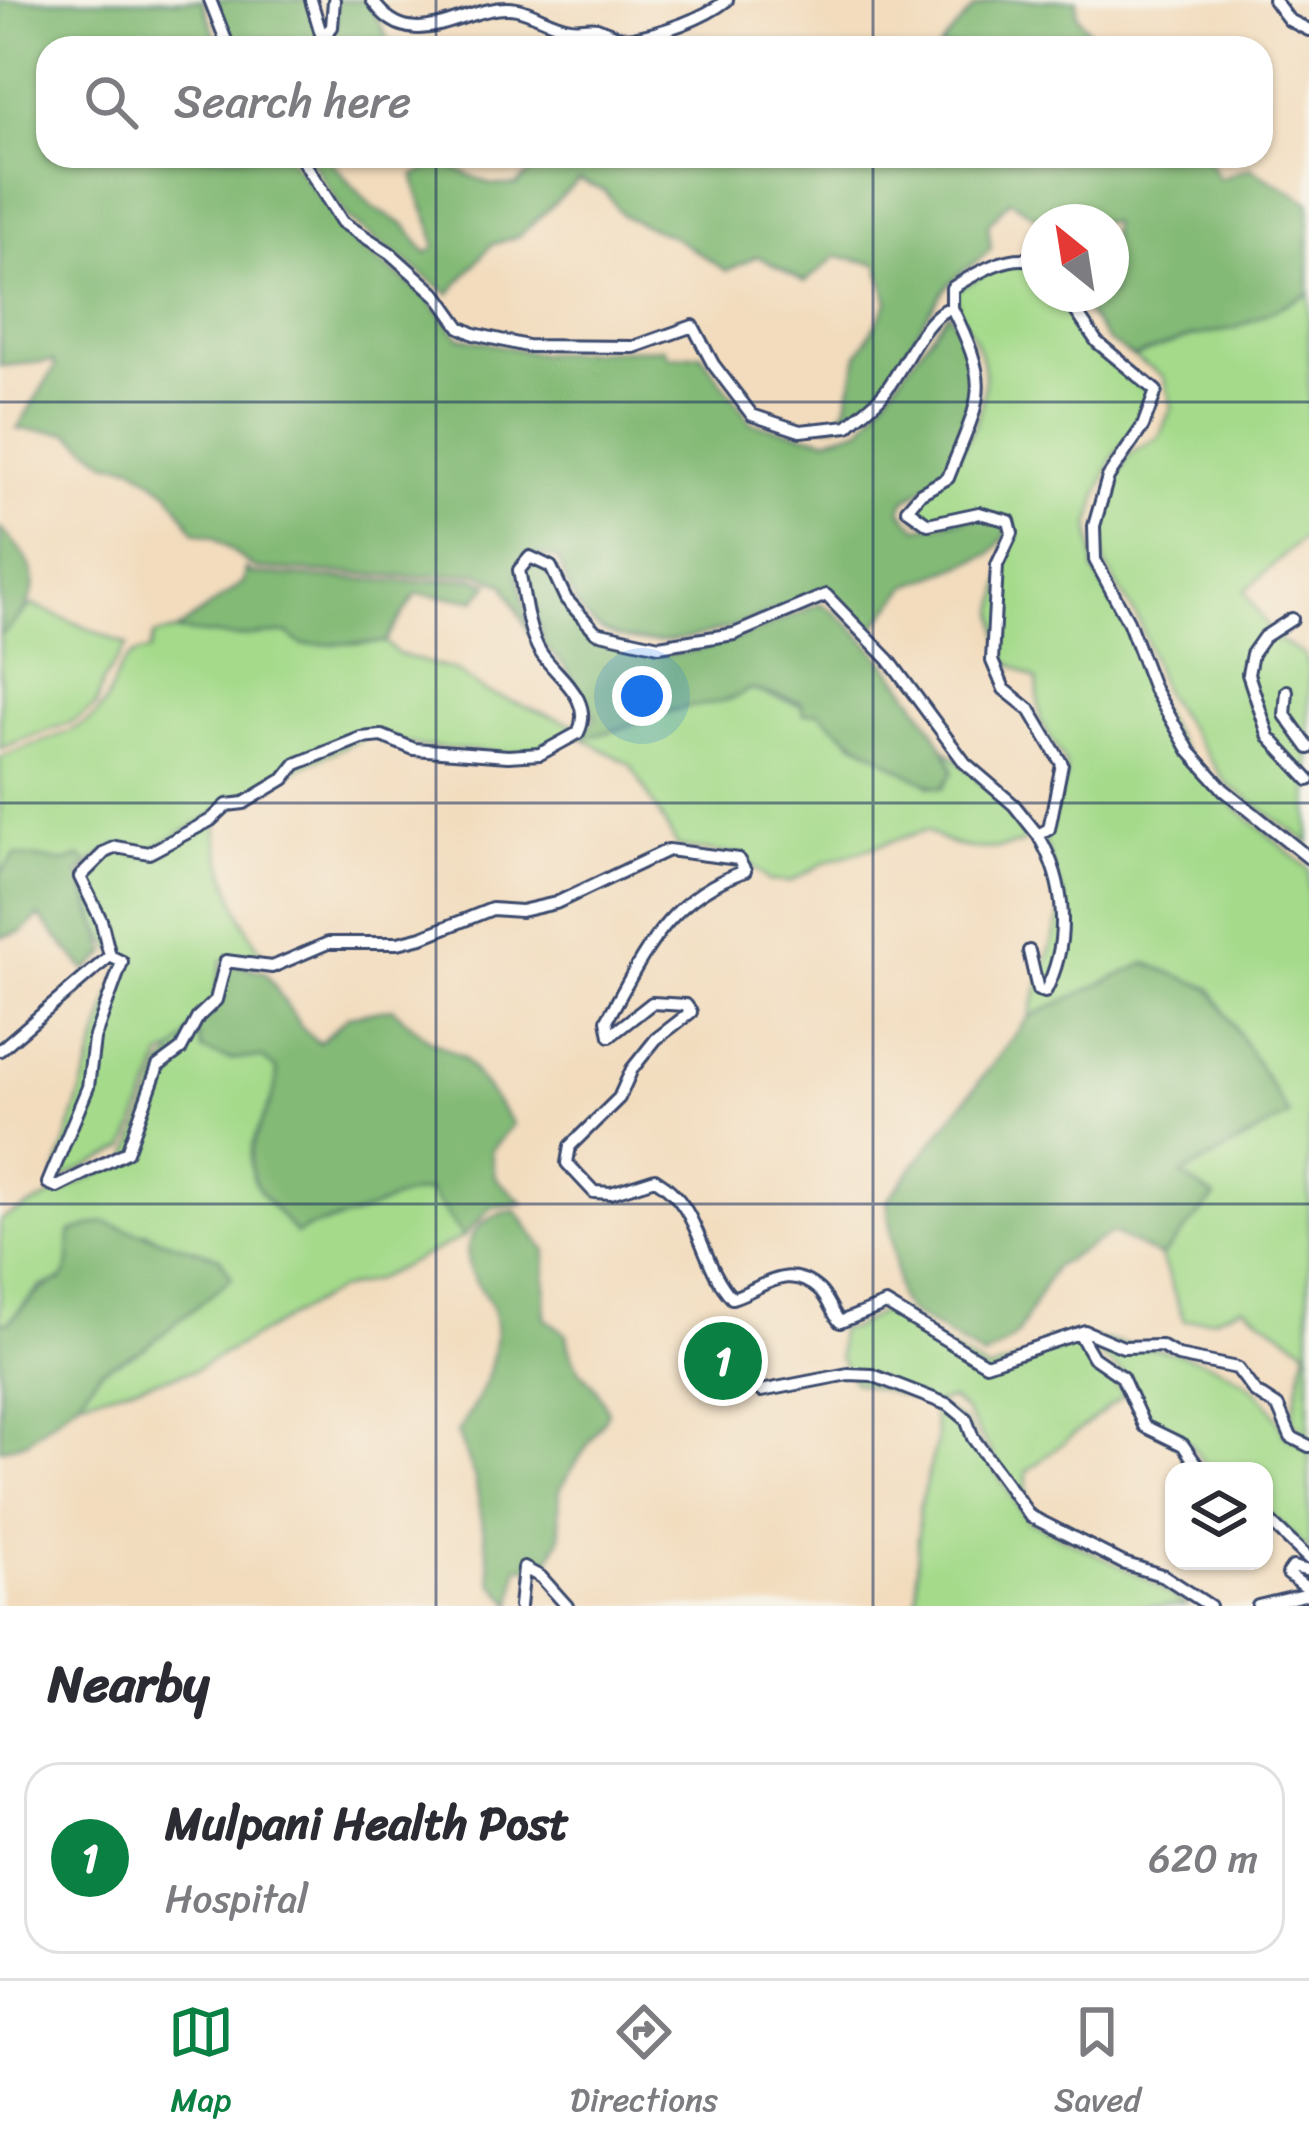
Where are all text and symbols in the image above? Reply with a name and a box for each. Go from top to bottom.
search box [36,36,1273,168]
text: Search here [174,62,411,142]
icon: search [78,69,144,135]
north arrow [1021,204,1129,312]
your location [612,666,672,726]
pin: 1 [684,1316,762,1406]
map controls [1165,1462,1273,1570]
button: layers [1165,1462,1273,1570]
text: Nearby [48,1639,209,1729]
text: Mulpani Health Post [165,1784,569,1864]
text: 1 [82,1824,98,1893]
text: 620 m [1149,1824,1258,1893]
text: Hospital [165,1864,308,1933]
tab: Map [168,1999,234,2129]
tab: Directions [570,1999,718,2129]
tab: Saved [1054,1999,1141,2129]

